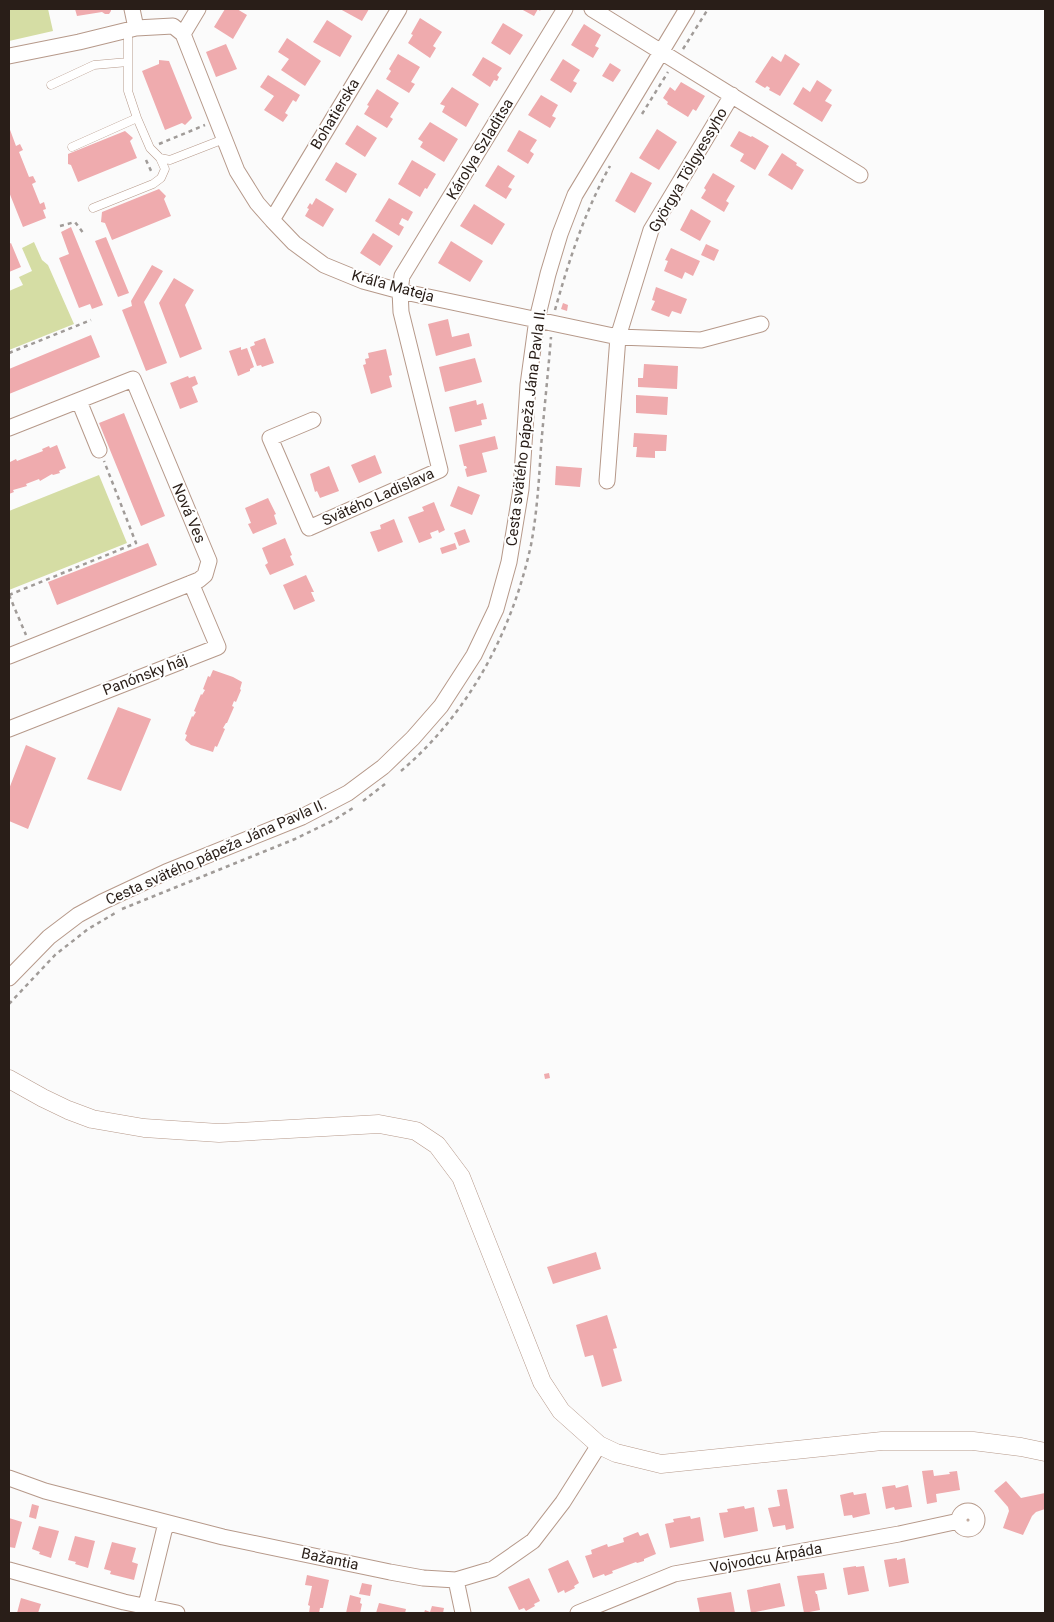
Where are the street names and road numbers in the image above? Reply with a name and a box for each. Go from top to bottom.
street label: Bohatierska [307,75,363,153]
street label: Károlya Szladitsa [443,95,517,203]
street label: Györgya Tölgyessyho [645,104,731,236]
street label: Kráľa Mateja [350,266,436,306]
street label: Cesta svätého pápeža Jána Pavla II. [502,307,550,547]
street label: Svätého Ladislava [319,464,437,530]
street label: Nová Ves [168,480,210,546]
street label: Panónsky háj [100,651,190,699]
street label: Cesta svätého pápeža Jána Pavla II. [103,795,329,909]
street label: Vojvodcu Árpáda [709,1539,823,1577]
street label: Bažantia [300,1544,360,1574]

